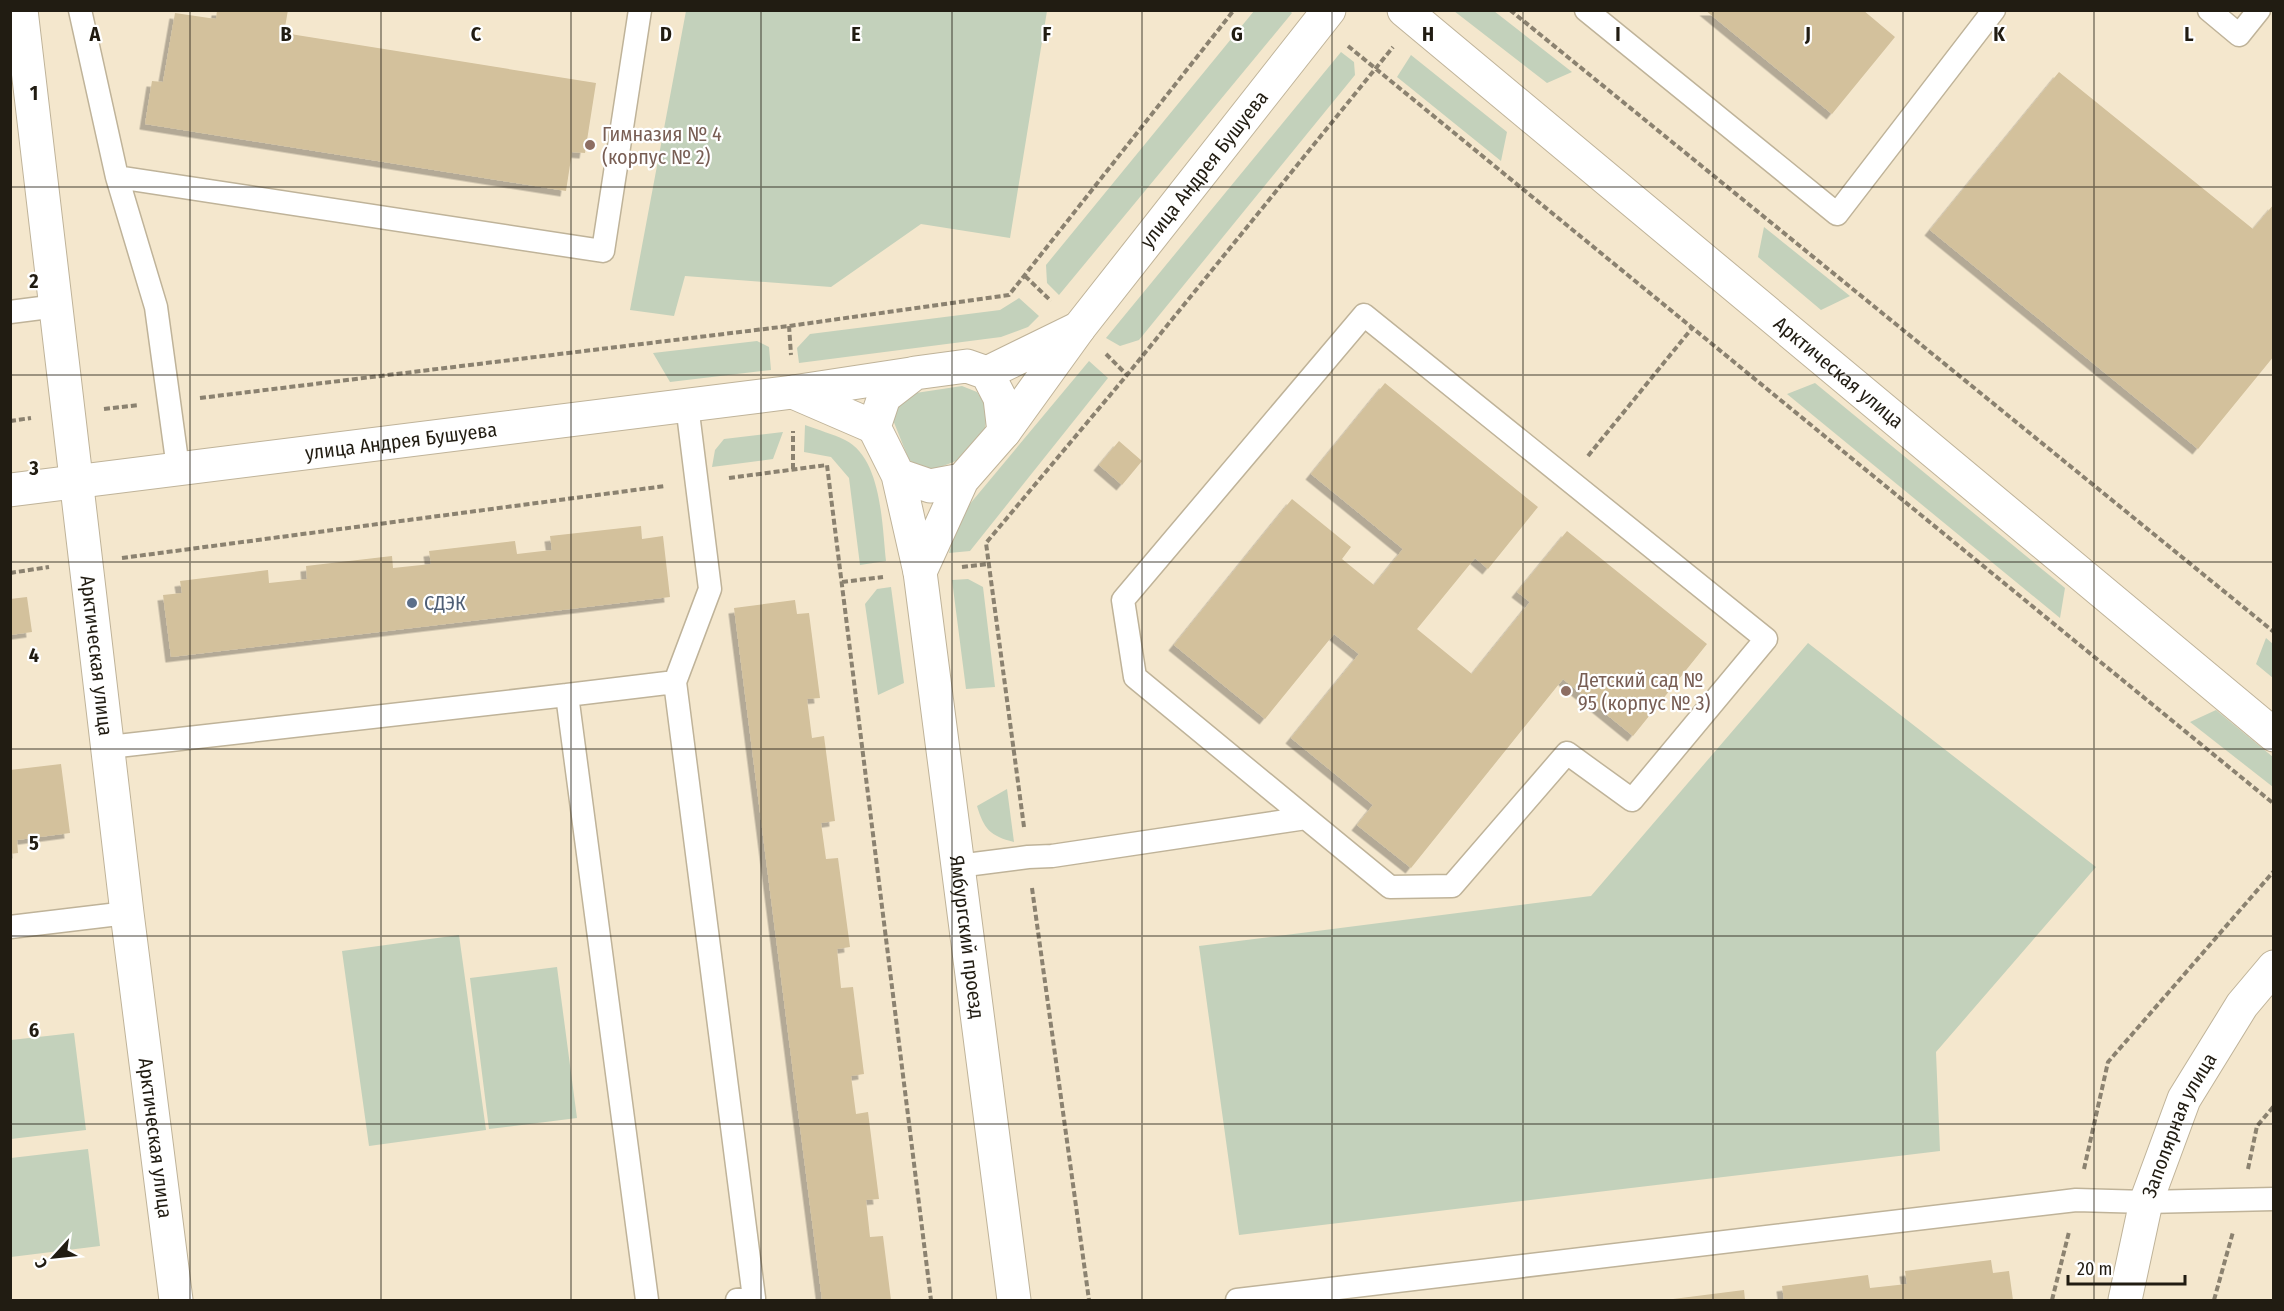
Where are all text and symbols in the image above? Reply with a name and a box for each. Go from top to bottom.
text: A [89,22,102,46]
text: B [280,22,292,46]
text: C [471,22,482,46]
text: D [660,22,672,46]
text: E [851,22,861,46]
text: F [1043,22,1052,46]
text: G [1231,22,1243,46]
text: H [1422,22,1434,46]
text: I [1615,22,1621,46]
text: J [1804,22,1811,46]
text: K [1993,22,2005,46]
text: L [2184,22,2194,46]
text: 1 [30,81,38,105]
street label: улица Андрея Бушуева [1135,86,1273,253]
place label: Гимназия № 4 (корпус № 2) [602,122,722,169]
marker: Гимназия № 4 (корпус № 2) [583,138,597,152]
text: 2 [28,269,39,293]
street label: Арктическая улица [1769,311,1909,433]
street label: улица Андрея Бушуева [304,417,498,465]
text: 3 [28,456,39,480]
street label: Арктическая улица [75,574,118,737]
place label: СДЭК [424,591,466,615]
marker: СДЭК [405,596,419,610]
text: 4 [29,643,39,667]
place label: Детский сад № 95 (корпус № 3) [1577,668,1710,715]
marker: Детский сад № 95 (корпус № 3) [1559,684,1573,698]
text: 5 [29,831,39,855]
street label: Ямбургский проезд [945,854,990,1020]
text: 6 [29,1018,39,1042]
street label: Заполярная улица [2137,1048,2222,1201]
street label: Арктическая улица [133,1056,178,1220]
north arrow [24,1227,84,1287]
scale bar [2068,1248,2185,1286]
text: С [30,1255,51,1272]
text: 20 m [2077,1258,2112,1280]

